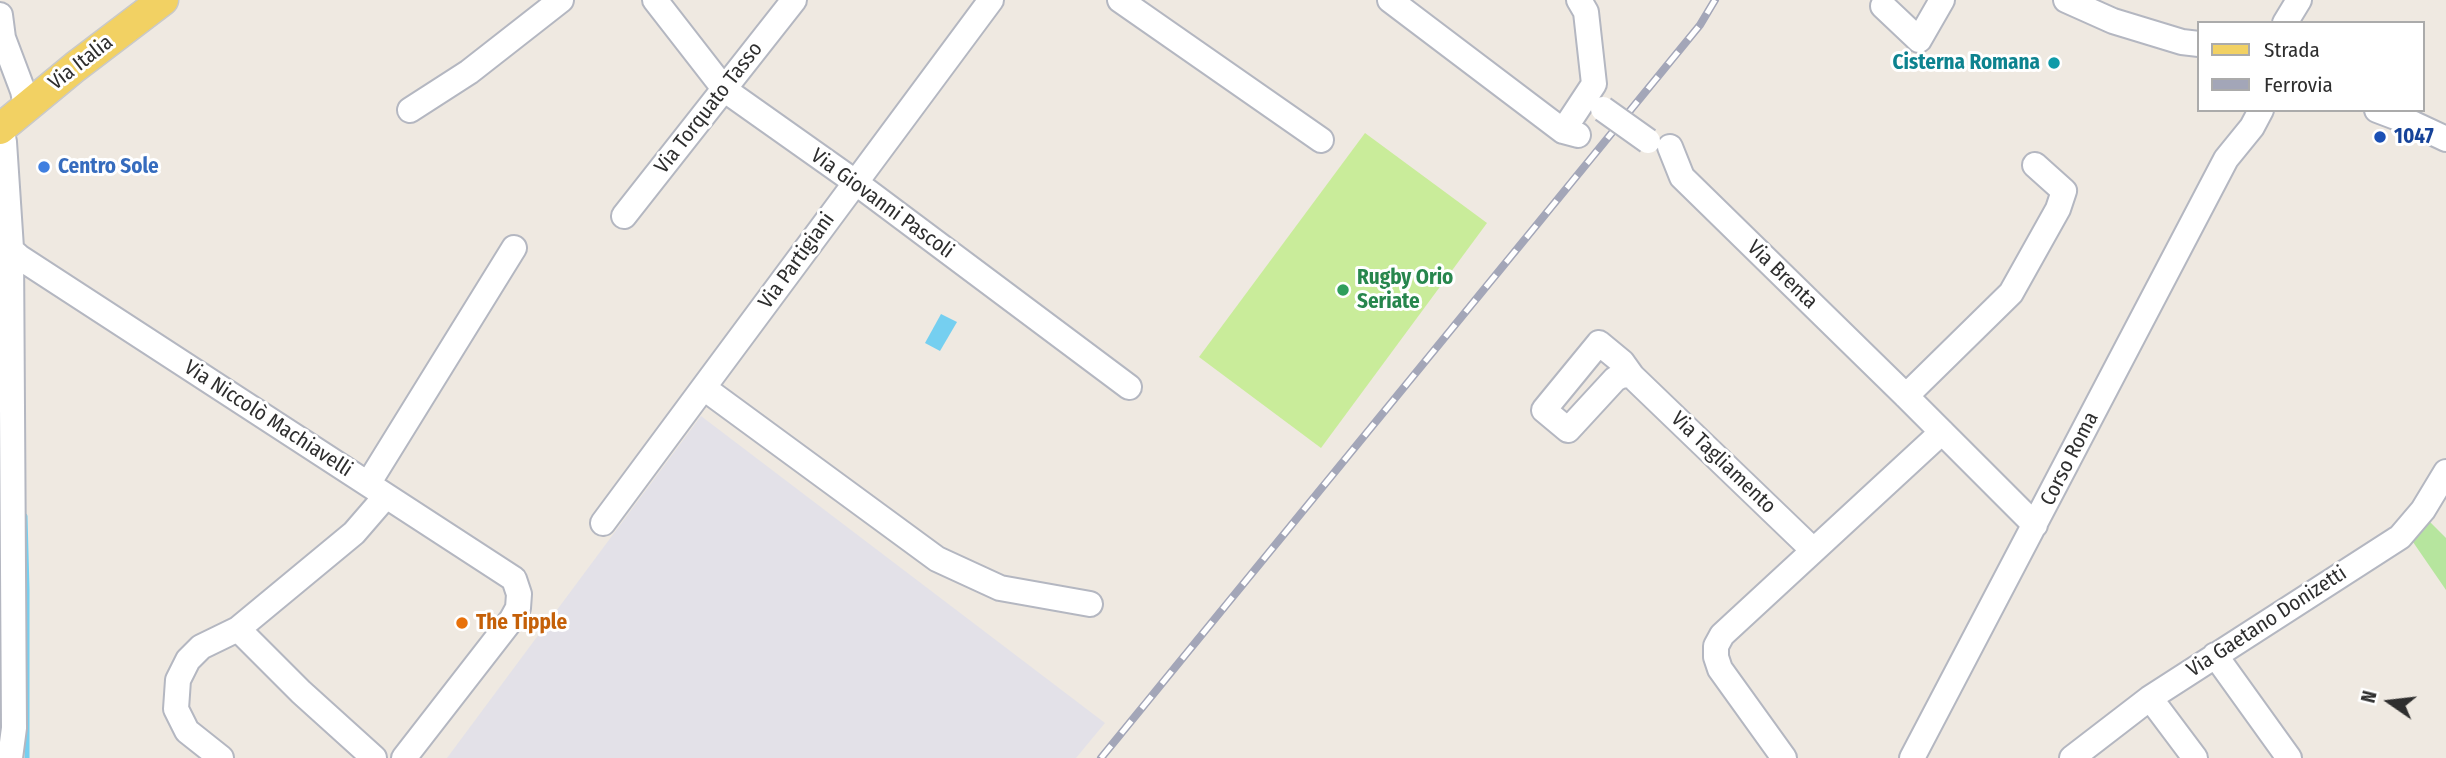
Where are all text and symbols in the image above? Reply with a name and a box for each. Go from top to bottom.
legend [2198,21,2425,112]
street label: Via Italia [44,30,118,96]
street label: Via Torquato Tasso [650,37,768,179]
text: Strada [2264,37,2320,63]
place label: Cisterna Romana [1893,50,2040,76]
marker: Cisterna Romana [2046,55,2062,71]
text: Ferrovia [2264,72,2333,98]
place label: 1047 [2394,124,2434,150]
marker: 1047 [2372,129,2388,145]
street label: Via Giovanni Pascoli [806,144,958,264]
place label: Centro Sole [58,154,159,180]
marker: Centro Sole [36,159,52,175]
street label: Via Partigiani [754,208,840,314]
street label: Via Brenta [1742,235,1822,315]
place label: Rugby Orio Seriate [1357,265,1453,315]
marker: Rugby Orio Seriate [1335,282,1351,298]
street label: Via Niccolò Machiavelli [179,355,357,483]
street label: Via Tagliamento [1665,407,1781,519]
street label: Corso Roma [2036,408,2104,510]
street label: Via Gaetano Donizetti [2183,561,2351,683]
place label: The Tipple [476,610,567,636]
marker: The Tipple [454,615,470,631]
north arrow [2355,667,2425,737]
text: N [2357,688,2382,705]

